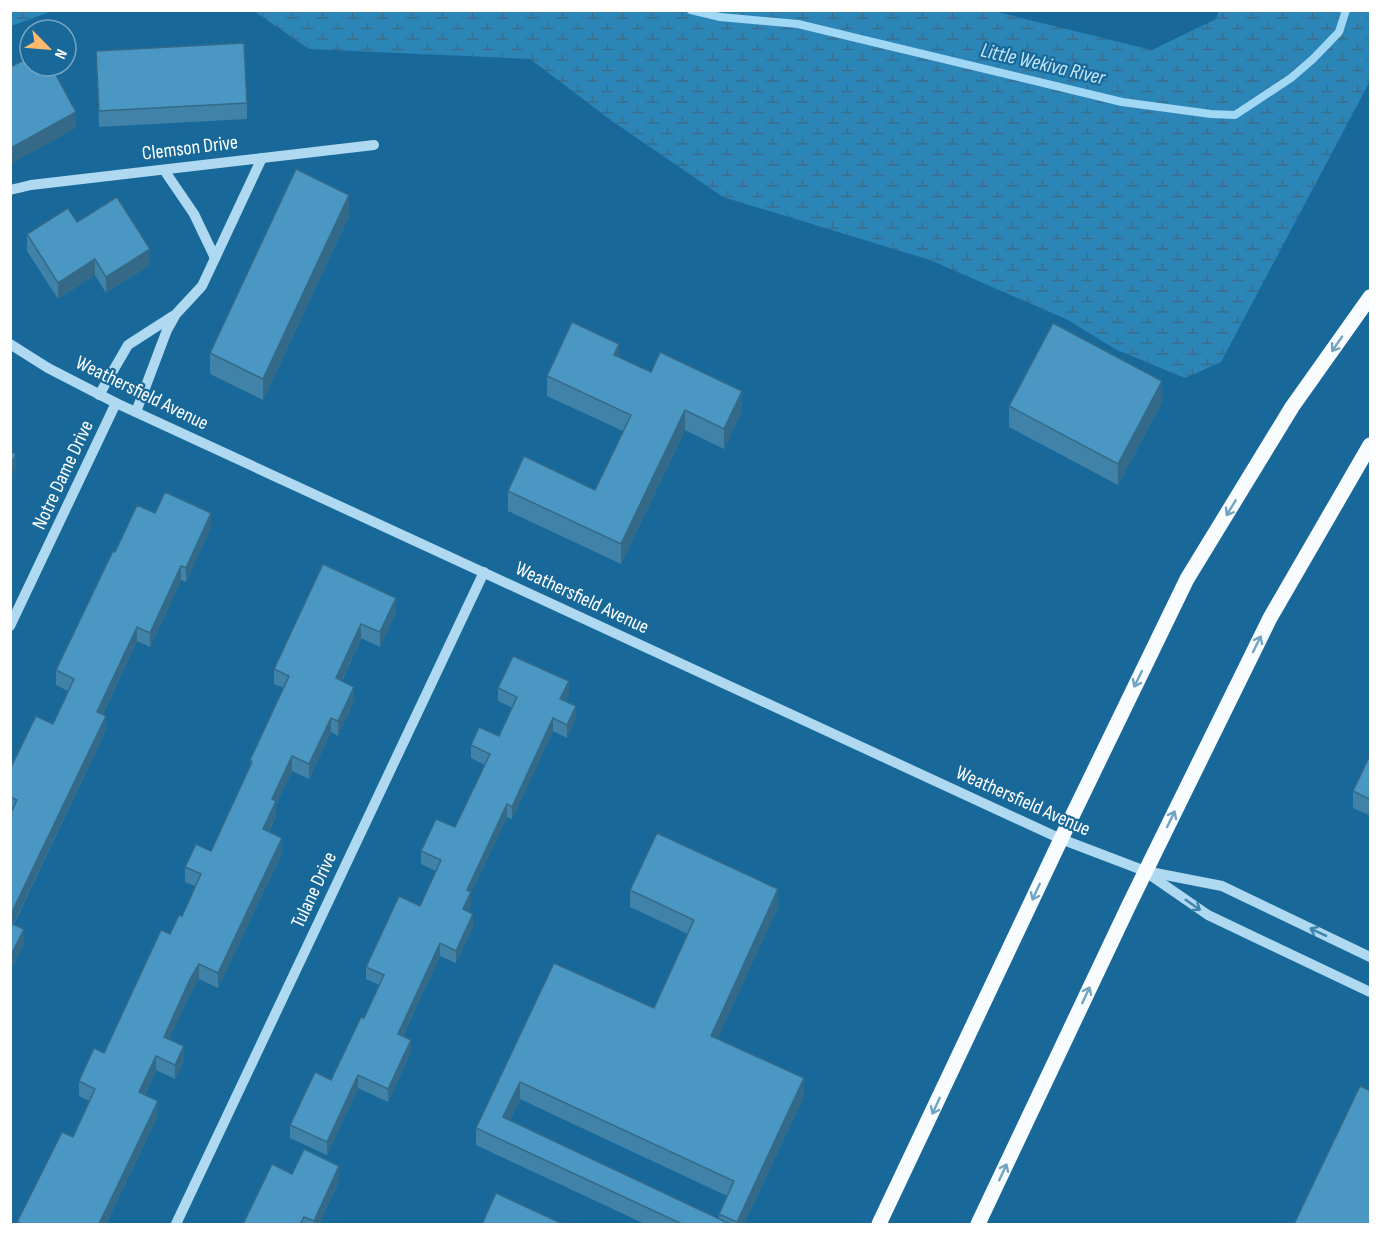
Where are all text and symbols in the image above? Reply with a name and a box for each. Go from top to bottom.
north arrow [18,18,78,78]
water label: Little Wekiva River [978,38,1109,91]
text: N [50,46,71,62]
street label: Clemson Drive [141,130,239,166]
one-way arrow [1331,336,1343,352]
street label: Weathersfield Avenue [72,351,212,435]
street label: Notre Dame Drive [27,417,99,533]
one-way arrow [1224,499,1236,516]
street label: Weathersfield Avenue [511,557,653,639]
one-way arrow [1251,636,1263,654]
one-way arrow [1132,670,1144,688]
street label: Weathersfield Avenue [952,761,1094,841]
one-way arrow [1165,811,1177,829]
street label: Tulane Drive [286,848,342,932]
one-way arrow [1030,883,1041,901]
one-way arrow [1185,899,1201,911]
one-way arrow [1309,925,1327,937]
one-way arrow [1081,987,1093,1005]
one-way arrow [929,1097,941,1115]
one-way arrow [998,1163,1010,1181]

